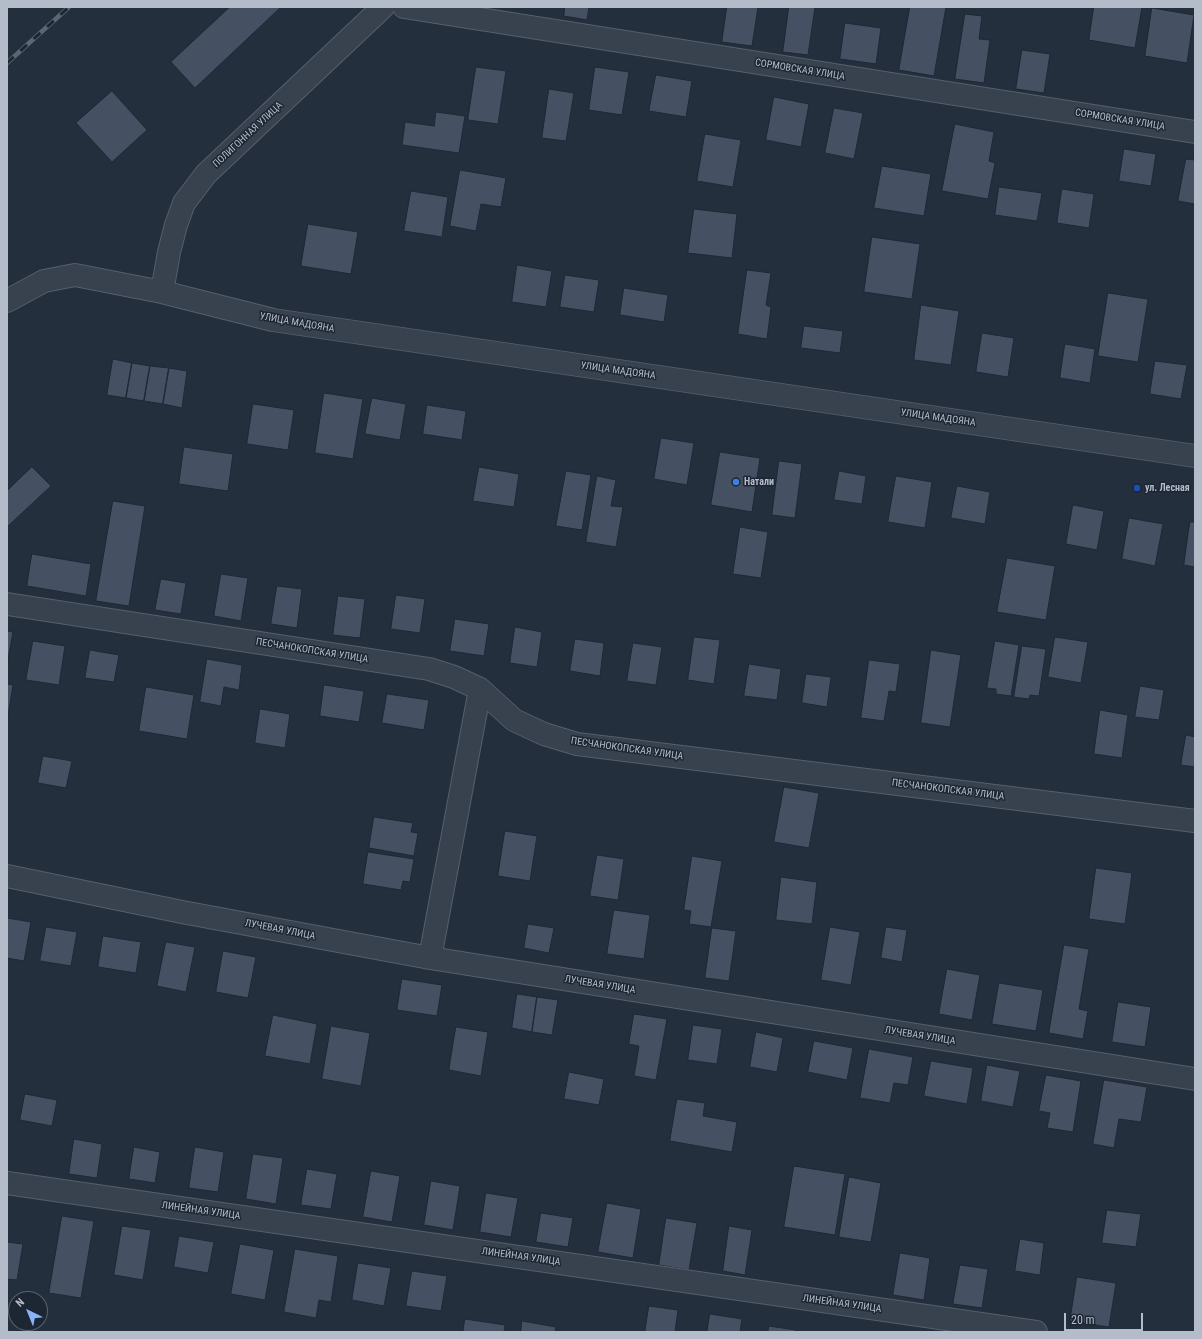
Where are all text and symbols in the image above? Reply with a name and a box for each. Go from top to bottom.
street label: СОРМОВСКАЯ УЛИЦА [754,57,846,83]
street label: ПОЛИГОННАЯ УЛИЦА [211,100,285,170]
street label: СОРМОВСКАЯ УЛИЦА [1074,107,1166,133]
street label: УЛИЦА МАДОЯНА [259,311,335,335]
street label: УЛИЦА МАДОЯНА [580,360,656,382]
street label: УЛИЦА МАДОЯНА [900,407,976,429]
place label: Натали [744,476,774,488]
marker: Натали [731,477,741,487]
place label: ул. Лесная [1145,482,1190,494]
marker: ул. Лесная [1132,483,1142,493]
street label: ПЕСЧАНОКОПСКАЯ УЛИЦА [255,636,369,666]
street label: ПЕСЧАНОКОПСКАЯ УЛИЦА [570,735,684,763]
street label: ПЕСЧАНОКОПСКАЯ УЛИЦА [891,777,1005,803]
street label: ЛУЧЕВАЯ УЛИЦА [244,917,316,943]
street label: ЛУЧЕВАЯ УЛИЦА [564,973,636,997]
street label: ЛУЧЕВАЯ УЛИЦА [884,1024,956,1048]
street label: ЛИНЕЙНАЯ УЛИЦА [161,1200,241,1222]
street label: ЛИНЕЙНАЯ УЛИЦА [481,1246,561,1268]
north arrow [8,1291,48,1331]
street label: ЛИНЕЙНАЯ УЛИЦА [802,1293,882,1315]
text: N [13,1296,27,1310]
scale bar [1066,1305,1145,1331]
text: 20 m [1071,1313,1095,1327]

